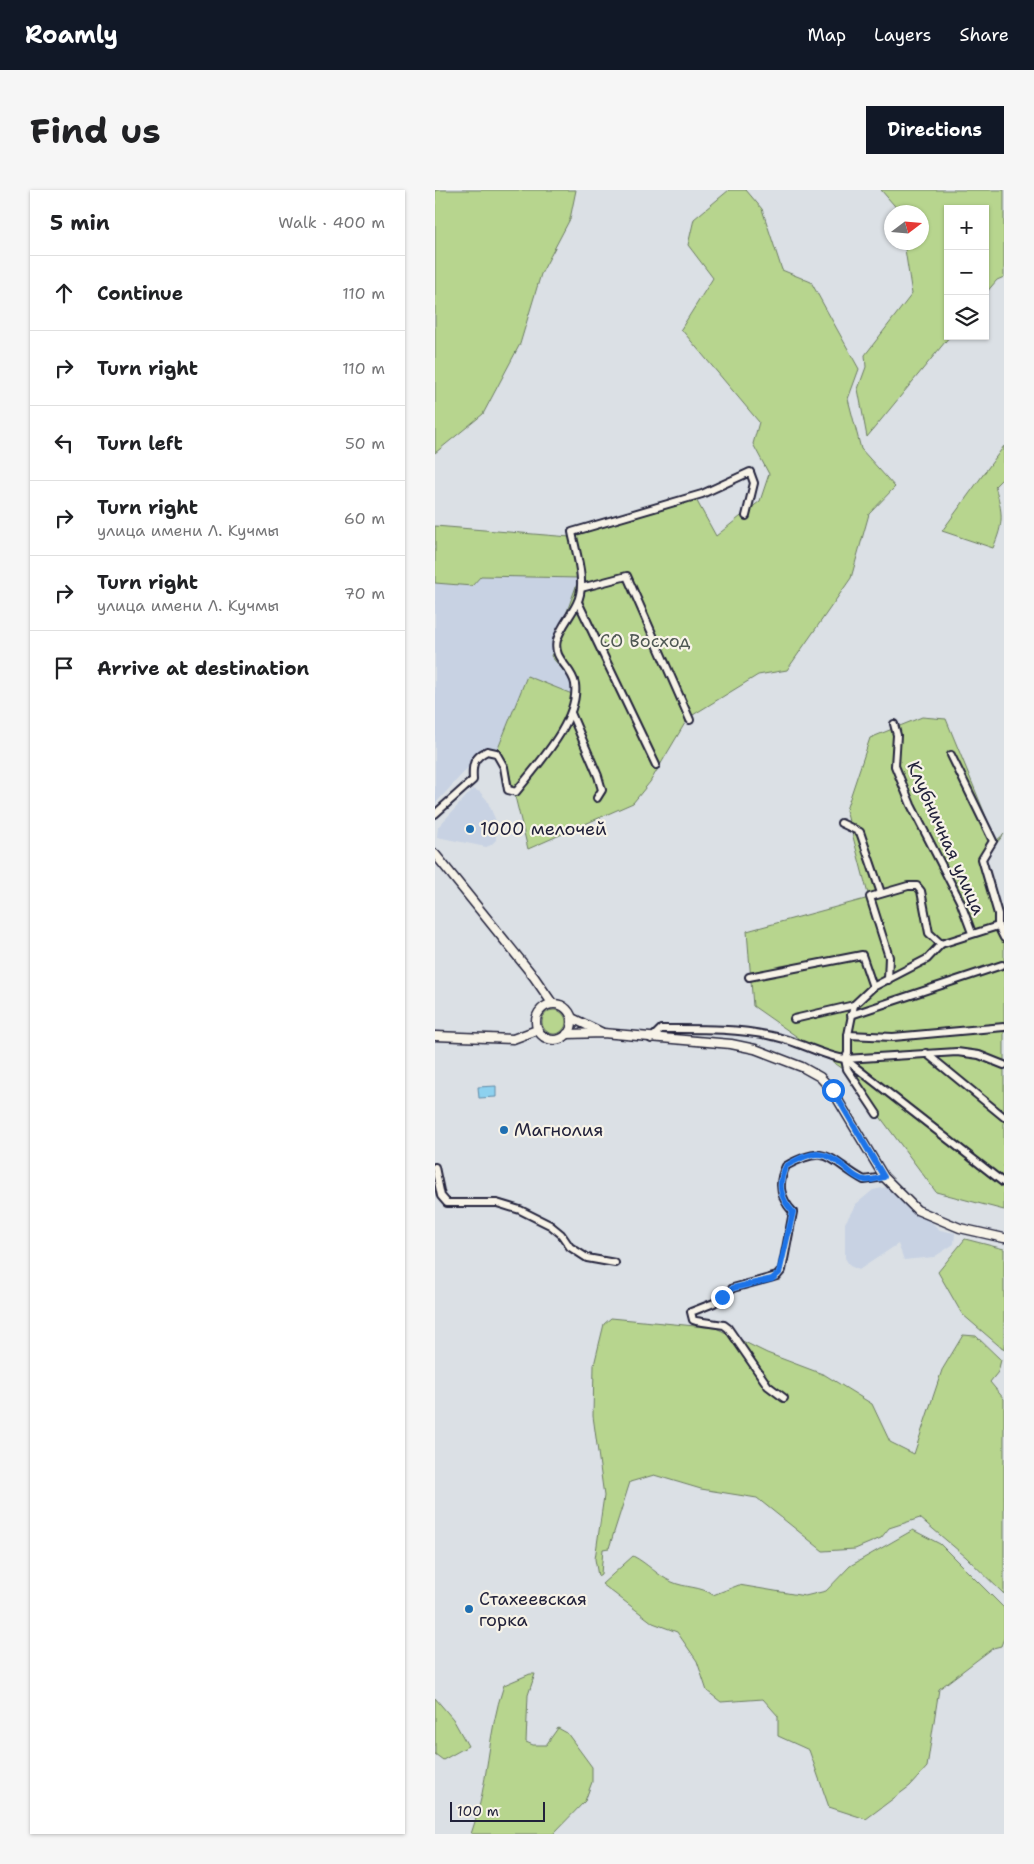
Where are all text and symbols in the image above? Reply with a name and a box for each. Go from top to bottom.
text: Roamly [25,19,118,51]
text: Map [808,23,846,47]
text: Layers [874,23,931,47]
text: Share [959,23,1009,47]
button: Directions [866,106,1004,154]
text: Find us [30,107,161,154]
north arrow [884,205,929,250]
map controls [944,205,989,340]
button: + [944,205,989,250]
text: 5 min [50,209,110,237]
text: Walk · 400 m [278,212,385,233]
button: − [944,250,989,295]
icon: ahead [50,279,78,307]
text: Continue [97,281,183,306]
text: 110 m [342,283,385,304]
button: layers [944,295,989,340]
icon: right [50,354,78,382]
text: Turn right [97,356,198,381]
text: 110 m [342,358,385,379]
icon: left [50,429,78,457]
text: Turn left [97,431,183,456]
text: 50 m [345,433,385,454]
text: Turn right [97,495,198,520]
icon: right [50,504,78,532]
text: 60 m [344,508,385,529]
text: улица имени Л. Кучмы [97,520,279,541]
text: Turn right [97,570,198,595]
icon: right [50,579,78,607]
text: 70 m [344,583,385,604]
text: улица имени Л. Кучмы [97,595,279,616]
park label: СО Восход [600,629,691,653]
icon: arrive [50,654,78,682]
text: Arrive at destination [97,656,309,681]
street label: Клубничная улица [901,757,991,919]
place label: 1000 мелочей [480,817,607,841]
marker: 1000 мелочей [464,823,476,835]
route start [822,1079,845,1102]
place label: Магнолия [514,1118,603,1142]
marker: Магнолия [498,1124,510,1136]
route end [711,1286,734,1309]
place label: Стахеевская горка [479,1587,587,1632]
marker: Стахеевская горка [463,1603,475,1615]
scale bar [450,1799,545,1822]
text: 100 m [457,1802,499,1820]

